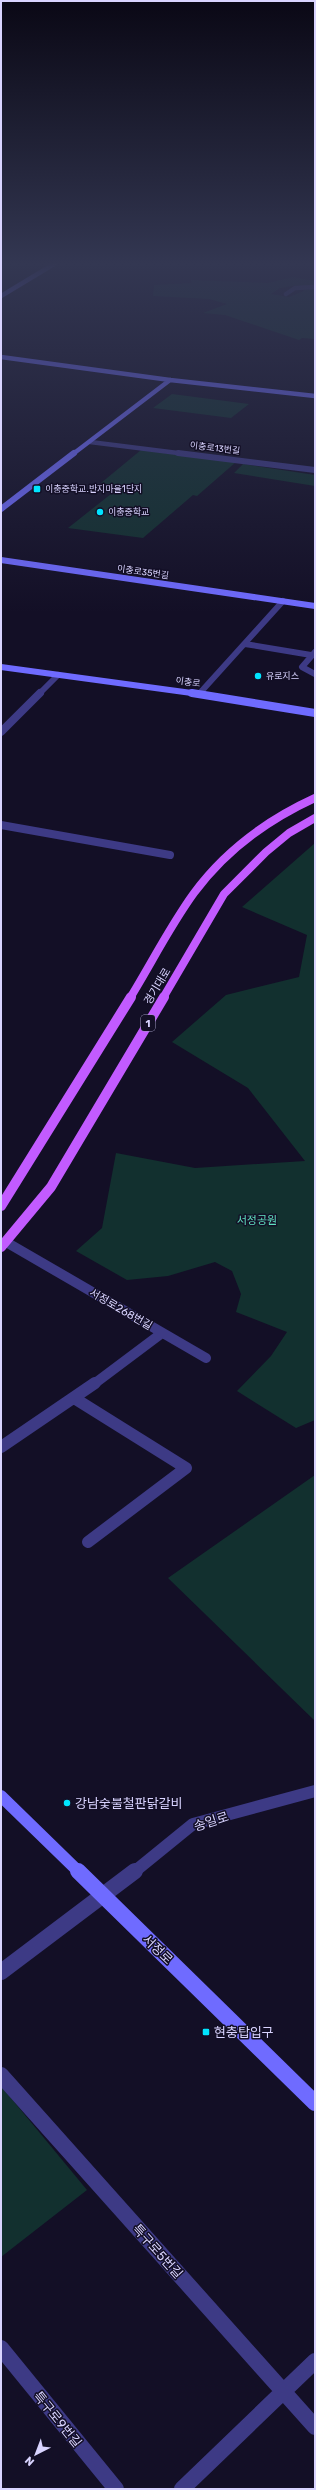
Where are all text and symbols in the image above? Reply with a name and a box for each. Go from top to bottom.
street label: 이충로13번길 [189,440,241,456]
place label: 이충중학교.반지마을1단지 [45,483,142,494]
marker: 이충중학교.반지마을1단지 [32,484,42,494]
place label: 이충중학교 [108,506,149,517]
marker: 이충중학교 [95,507,105,517]
street label: 이충로35번길 [116,563,170,581]
marker: 유로지스 [253,671,263,681]
place label: 유로지스 [266,671,299,681]
street label: 이충로 [175,675,201,689]
street label: 경기대로 [141,966,173,1007]
road number: 1 [141,1015,155,1031]
park label: 서정공원 [237,1214,277,1227]
street label: 서정로268번길 [87,1286,155,1333]
place label: 강남숯불철판닭갈비 [75,1796,183,1811]
marker: 강남숯불철판닭갈비 [62,1798,72,1808]
street label: 송일로 [192,1809,231,1834]
street label: 서정로 [140,1931,176,1967]
place label: 현충탑입구 [214,2025,274,2040]
marker: 현충탑입구 [201,2027,211,2037]
street label: 특구로5번길 [129,2221,186,2281]
street label: 특구로9번길 [31,2388,85,2450]
north arrow [16,2434,56,2474]
text: N [22,2454,37,2469]

